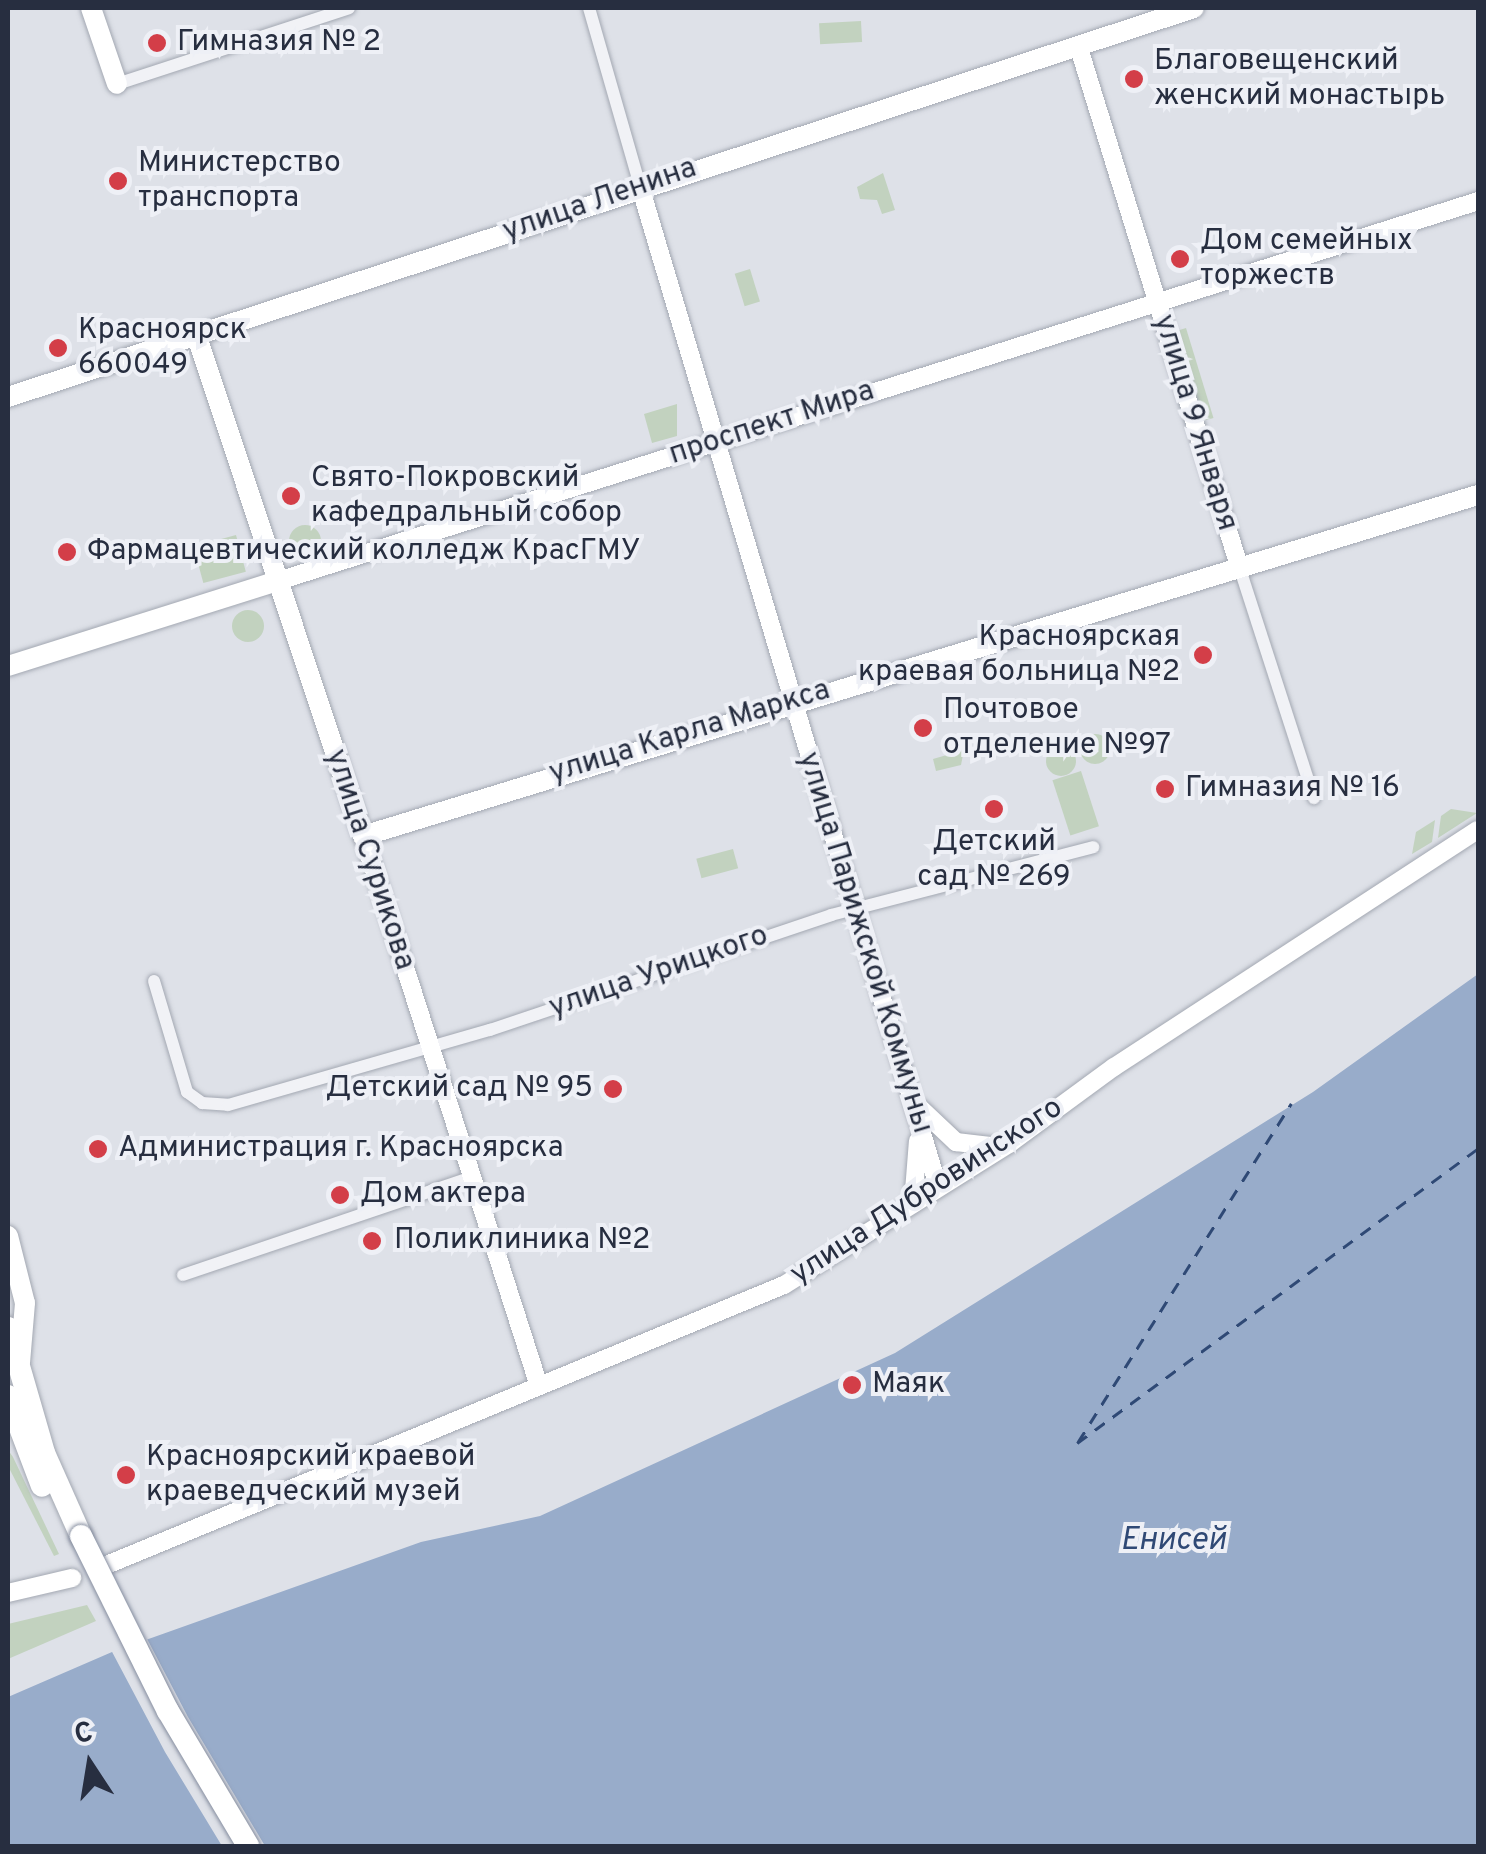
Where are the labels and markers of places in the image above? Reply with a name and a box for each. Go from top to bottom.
place label: Гимназия № 2 [177,25,381,61]
marker: Гимназия № 2 [146,32,168,54]
place label: Благовещенский женский монастырь [1154,44,1445,114]
marker: Благовещенский женский монастырь [1123,68,1145,90]
place label: Министерство транспорта [138,146,341,216]
marker: Министерство транспорта [107,170,129,192]
place label: Дом семейных торжеств [1200,224,1413,294]
marker: Дом семейных торжеств [1169,248,1191,270]
place label: Красноярск 660049 [78,313,247,384]
marker: Красноярск 660049 [47,337,69,359]
place label: Свято-Покровский кафедральный собор [311,461,622,532]
marker: Свято-Покровский кафедральный собор [280,485,302,507]
place label: Фармацевтический колледж КрасГМУ [87,534,641,570]
marker: Фармацевтический колледж КрасГМУ [56,541,78,563]
place label: Красноярская краевая больница №2 [858,620,1180,690]
marker: Красноярская краевая больница №2 [1190,642,1216,668]
place label: Почтовое отделение №97 [943,693,1171,764]
marker: Почтовое отделение №97 [912,717,934,739]
place label: Гимназия № 16 [1185,771,1400,807]
marker: Гимназия № 16 [1154,778,1176,800]
marker: Детский сад № 269 [983,798,1005,820]
place label: Детский сад № 269 [917,825,1071,896]
place label: Детский сад № 95 [326,1071,593,1107]
marker: Детский сад № 95 [602,1078,624,1100]
place label: Администрация г. Красноярска [118,1131,563,1167]
marker: Администрация г. Красноярска [87,1138,109,1160]
place label: Дом актера [360,1177,526,1213]
marker: Дом актера [329,1184,351,1206]
place label: Поликлиника №2 [394,1223,650,1259]
marker: Поликлиника №2 [359,1228,385,1254]
place label: Маяк [872,1367,945,1403]
marker: Маяк [841,1374,863,1396]
place label: Красноярский краевой краеведческий музей [146,1440,475,1510]
marker: Красноярский краевой краеведческий музей [115,1464,137,1486]

